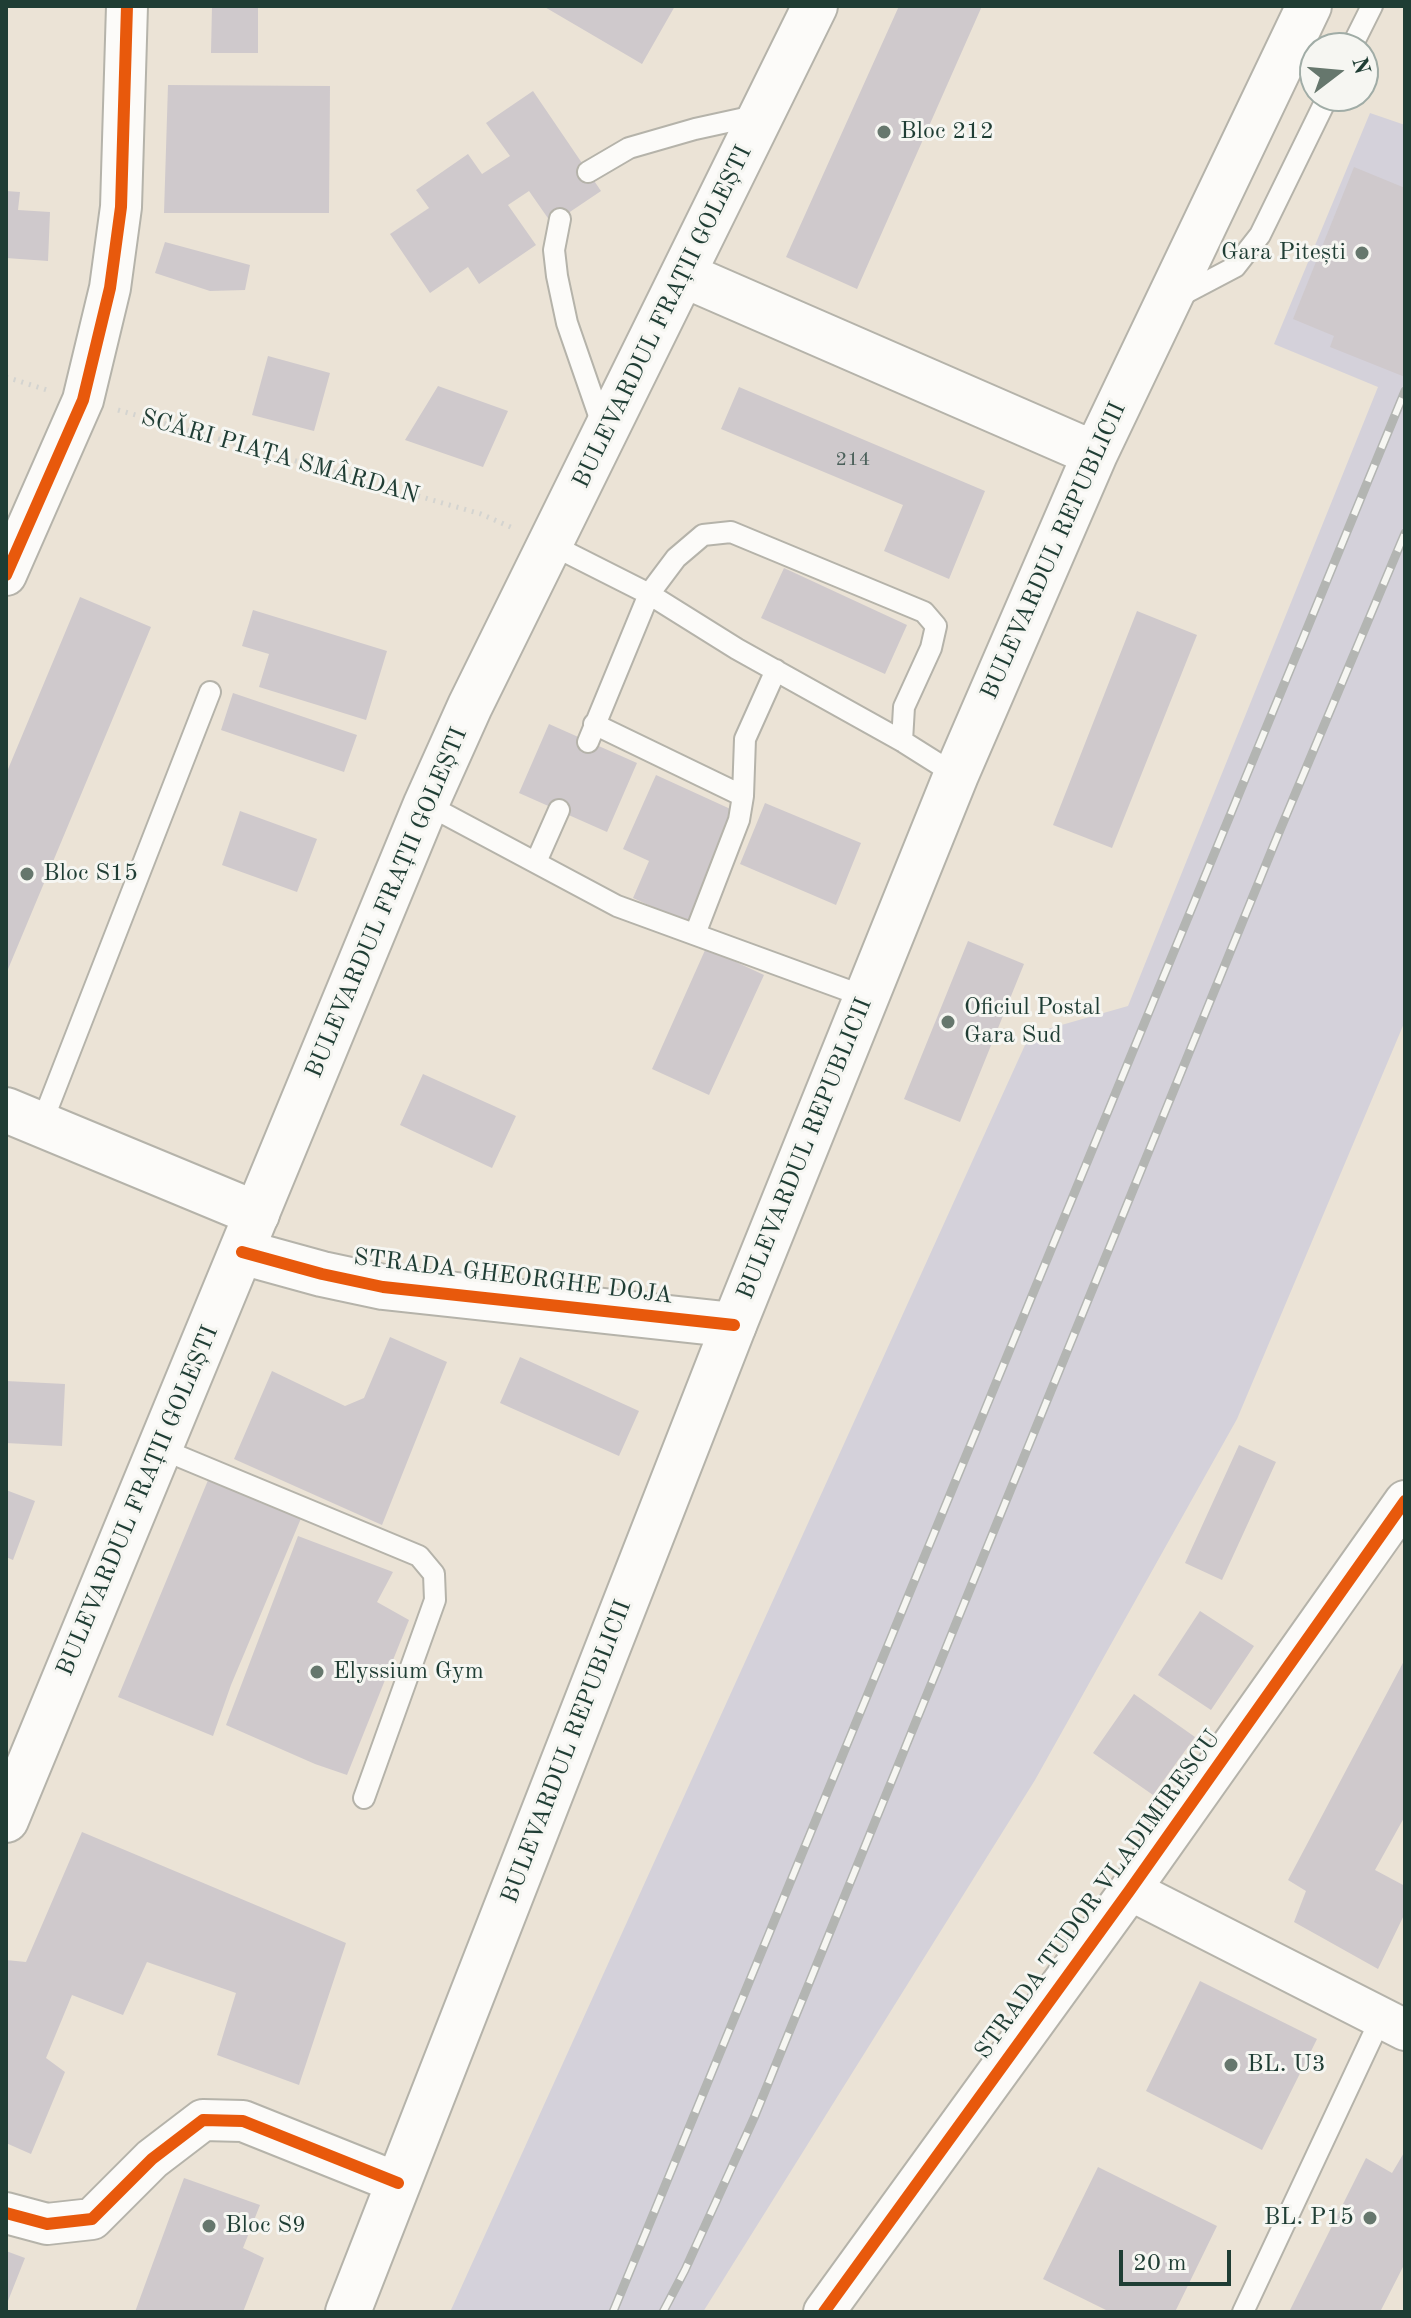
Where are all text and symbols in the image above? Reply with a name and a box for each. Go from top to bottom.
north arrow [1299,32,1379,112]
text: N [1347,55,1373,77]
place label: Bloc 212 [900,118,994,146]
marker: Bloc 212 [875,123,893,141]
street label: BULEVARDUL FRAȚII GOLEȘTI [567,141,759,493]
place label: Gara Pitești [1221,239,1346,267]
marker: Gara Pitești [1353,244,1371,262]
street label: BULEVARDUL REPUBLICII [975,398,1133,704]
street label: SCĂRI PIAȚA SMÂRDAN [138,403,422,511]
house number: 214 [836,448,870,472]
street label: BULEVARDUL FRAȚII GOLEȘTI [300,724,474,1082]
place label: Bloc S15 [43,860,138,888]
marker: Bloc S15 [18,865,36,883]
street label: BULEVARDUL REPUBLICII [731,994,879,1304]
place label: Oficiul Postal Gara Sud [964,994,1101,1050]
marker: Oficiul Postal Gara Sud [939,1013,957,1031]
street label: STRADA GHEORGHE DOJA [352,1243,674,1311]
street label: BULEVARDUL FRAȚII GOLEȘTI [51,1322,225,1680]
street label: BULEVARDUL REPUBLICII [496,1596,638,1908]
place label: Elyssium Gym [333,1658,484,1686]
marker: Elyssium Gym [308,1663,326,1681]
street label: STRADA TUDOR VLADIMIRESCU [969,1725,1227,2065]
place label: BL. U3 [1247,2051,1326,2079]
marker: BL. U3 [1222,2056,1240,2074]
place label: BL. P15 [1264,2204,1354,2232]
marker: BL. P15 [1361,2209,1379,2227]
place label: Bloc S9 [225,2212,306,2240]
marker: Bloc S9 [200,2217,218,2235]
scale bar [1123,2234,1235,2284]
text: 20 m [1133,2252,1187,2276]

